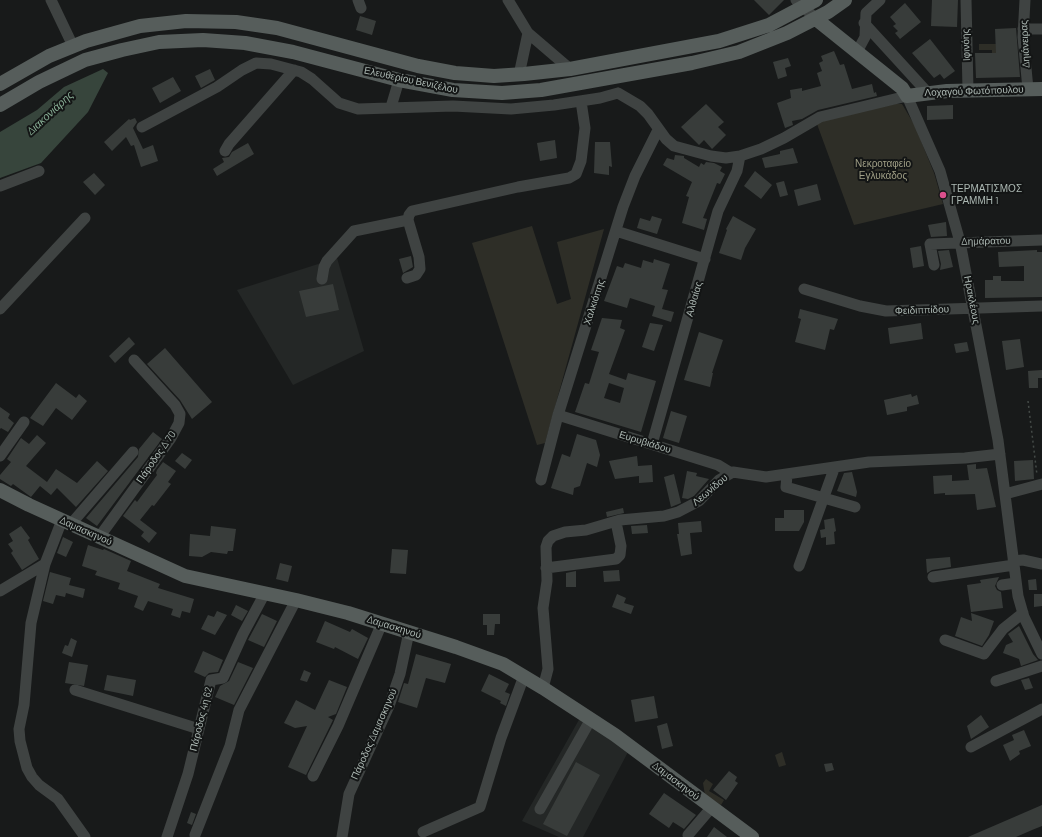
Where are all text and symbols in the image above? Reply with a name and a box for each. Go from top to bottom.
street label: Δηιάνειρας [1018,20,1032,68]
street label: Ιφινόης [959,29,973,61]
street label: Ελευθερίου Βενιζέλου [363,64,459,96]
street label: Λοχαγού Φωτόπουλου [924,83,1024,99]
water label: Διακονιάρης [24,88,76,138]
park label: Νεκροταφείο Εγλυκάδος [855,158,911,182]
place label: ΤΕΡΜΑΤΙΣΜΟΣ ΓΡΑΜΜΗ 1 [951,183,1022,206]
marker: ΤΕΡΜΑΤΙΣΜΟΣ ΓΡΑΜΜΗ 1 [938,190,948,200]
street label: Δημάρατου [961,235,1011,247]
street label: Ηρακλέους [961,275,983,325]
street label: Χαλκιόπης [581,278,607,326]
street label: Αλθαίας [683,280,705,318]
street label: Φειδιππίδου [895,303,949,317]
street label: Ευρυβιάδου [618,428,672,456]
street label: Πάροδος Δ 70 [134,429,178,485]
street label: Λεωνίδου [690,472,730,508]
street label: Δαμασκηνού [58,514,114,548]
street label: Δαμασκηνού [365,613,423,641]
street label: Πάροδος 4η 62 [187,686,215,752]
street label: Πάροδος Δαμασκηνού [349,687,399,781]
street label: Δαμασκηνού [650,759,702,803]

